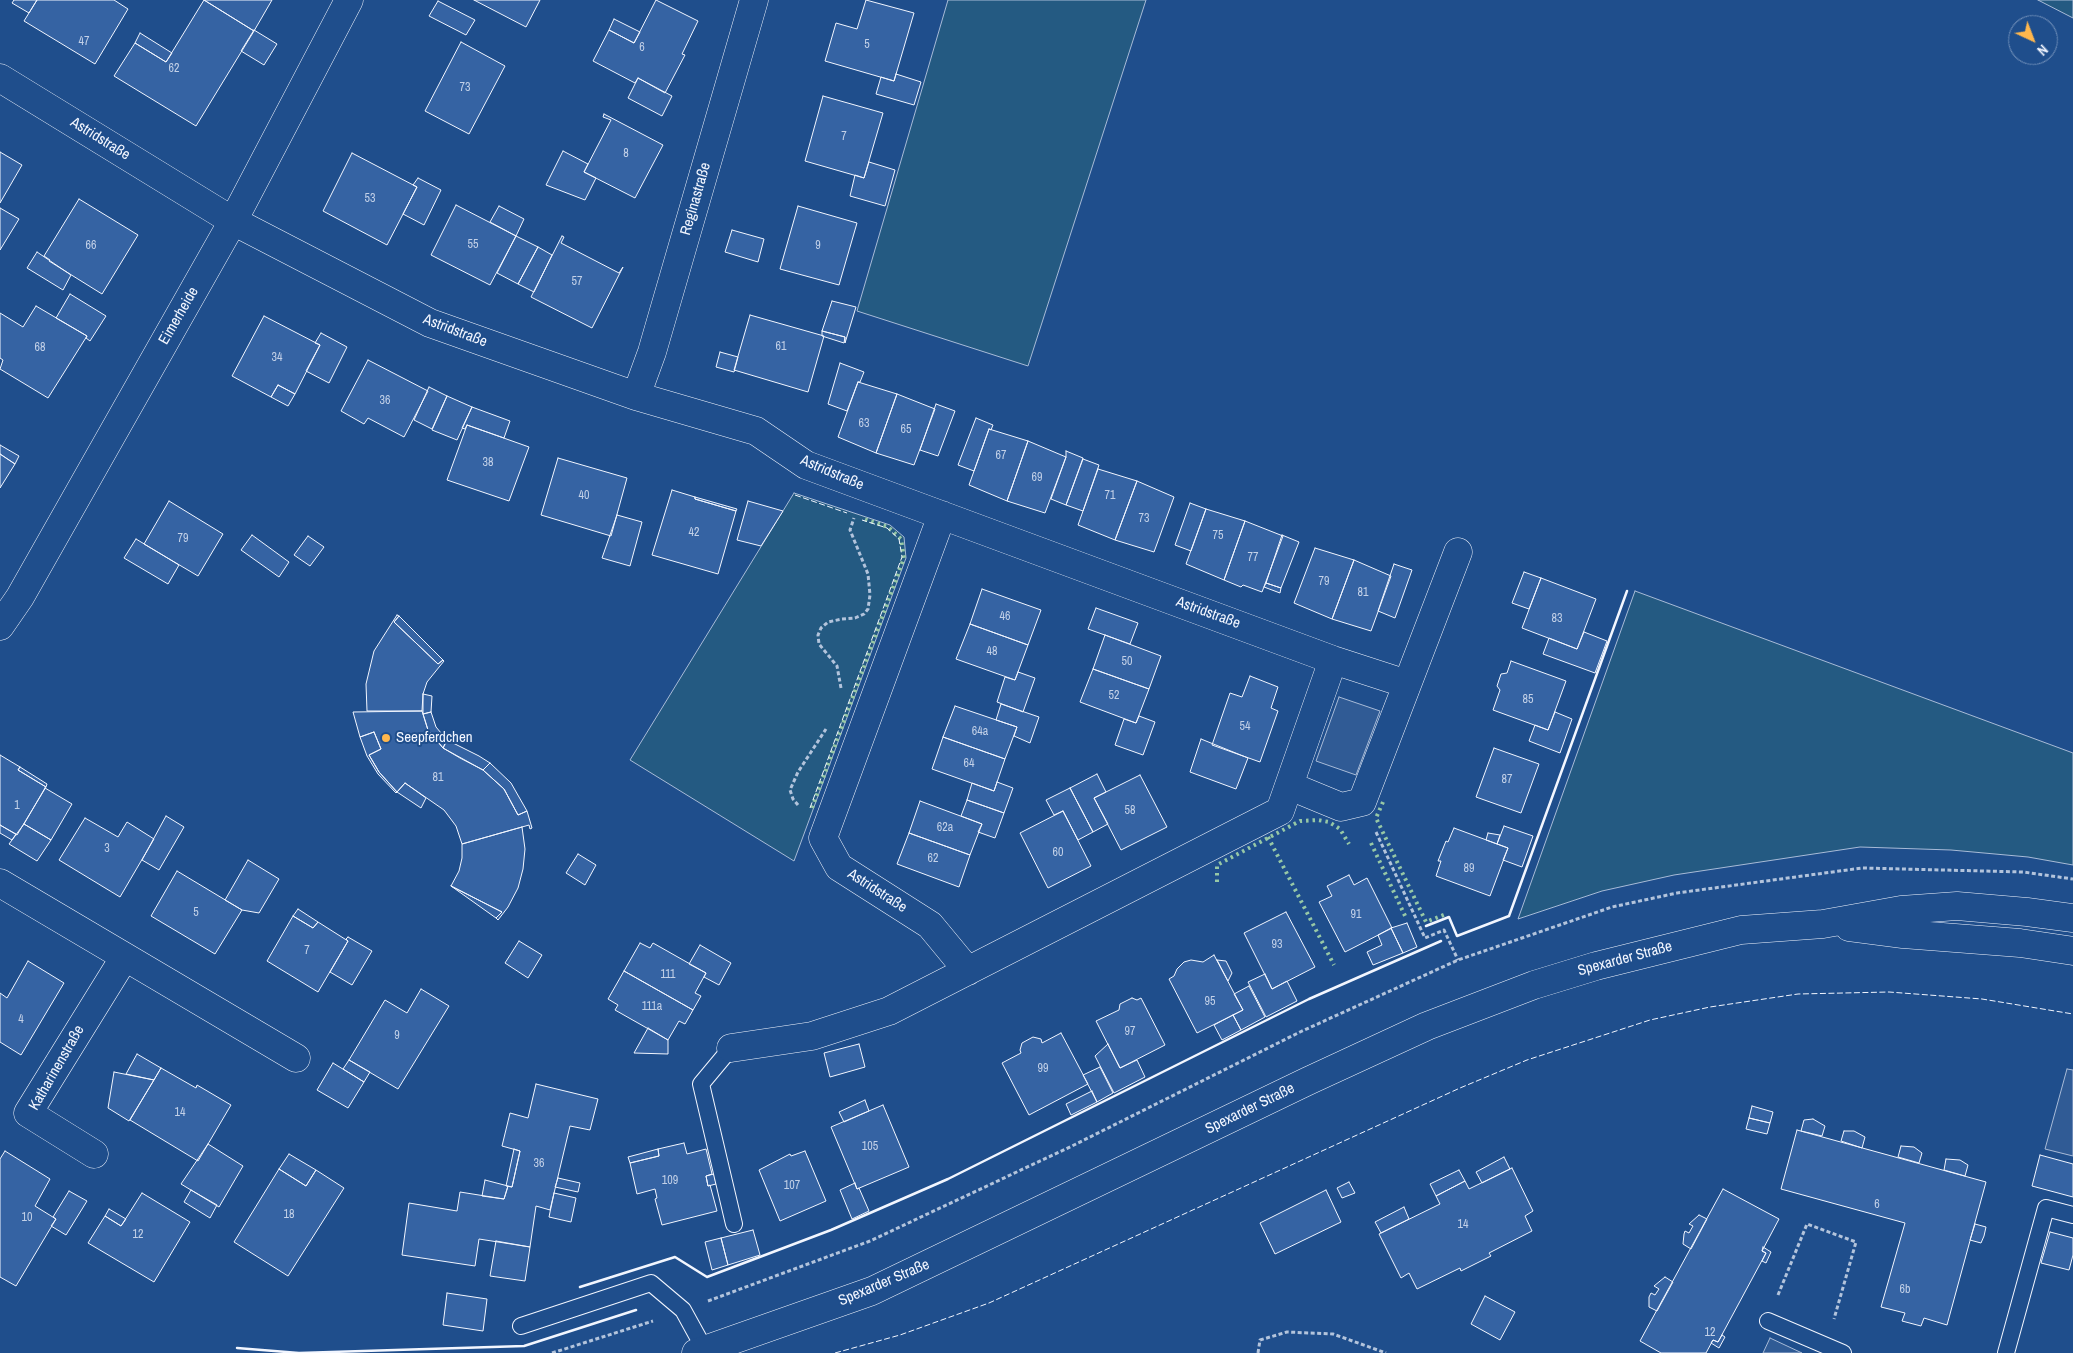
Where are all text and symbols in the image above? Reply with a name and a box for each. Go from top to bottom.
north arrow [2008,15,2058,65]
house number: 47 [79,35,89,49]
house number: 5 [864,38,870,52]
house number: 6 [639,41,645,55]
text: N [2033,41,2052,60]
house number: 62 [169,62,179,76]
house number: 73 [460,81,470,95]
street label: Astridstraße [67,114,133,164]
house number: 7 [841,130,847,144]
house number: 8 [623,147,629,161]
street label: Reginastraße [677,161,715,237]
house number: 53 [365,192,375,206]
house number: 55 [468,238,478,252]
house number: 66 [86,239,96,253]
house number: 9 [815,239,821,253]
house number: 57 [572,275,582,289]
street label: Eimerheide [155,284,203,348]
street label: Astridstraße [421,311,489,351]
house number: 61 [776,340,786,354]
house number: 68 [35,341,45,355]
house number: 34 [272,351,282,365]
house number: 36 [380,394,390,408]
house number: 63 [859,417,869,431]
house number: 65 [901,423,911,437]
house number: 67 [996,449,1006,463]
street label: Astridstraße [798,452,866,494]
house number: 38 [483,456,493,470]
house number: 69 [1032,471,1042,485]
house number: 40 [579,489,589,503]
house number: 71 [1105,489,1115,503]
house number: 73 [1139,512,1149,526]
house number: 42 [689,526,699,540]
house number: 75 [1213,529,1223,543]
house number: 79 [178,532,188,546]
house number: 77 [1248,551,1258,565]
house number: 79 [1319,575,1329,589]
house number: 81 [1358,586,1368,600]
street label: Astridstraße [1173,593,1243,633]
house number: 46 [1000,610,1010,624]
house number: 83 [1552,612,1562,626]
house number: 48 [987,645,997,659]
house number: 50 [1122,655,1132,669]
house number: 52 [1109,689,1119,703]
house number: 85 [1523,693,1533,707]
house number: 54 [1240,720,1250,734]
house number: 64a [972,725,988,739]
place label: Seepferdchen [396,729,473,747]
marker: Seepferdchen [380,732,392,744]
house number: 64 [964,757,974,771]
house number: 81 [433,771,443,785]
house number: 87 [1502,773,1512,787]
house number: 1 [14,799,20,813]
house number: 58 [1125,804,1135,818]
house number: 62a [937,821,953,835]
house number: 3 [104,842,110,856]
house number: 60 [1053,846,1063,860]
house number: 62 [928,852,938,866]
house number: 89 [1464,862,1474,876]
street label: Astridstraße [844,865,910,917]
house number: 5 [193,906,199,920]
house number: 91 [1351,908,1361,922]
house number: 93 [1272,938,1282,952]
street label: Spexarder Straße [1576,938,1674,980]
house number: 7 [304,944,310,958]
house number: 111 [661,968,675,982]
house number: 95 [1205,995,1215,1009]
house number: 111a [642,1000,662,1014]
house number: 4 [18,1013,24,1027]
street label: Katharinenstraße [25,1022,89,1114]
house number: 97 [1125,1025,1135,1039]
house number: 9 [394,1029,400,1043]
house number: 99 [1038,1062,1048,1076]
street label: Spexarder Straße [1202,1080,1298,1138]
house number: 14 [175,1106,185,1120]
house number: 105 [862,1140,878,1154]
house number: 36 [534,1157,544,1171]
house number: 109 [662,1174,678,1188]
house number: 107 [784,1179,800,1193]
house number: 6 [1874,1198,1880,1212]
house number: 18 [284,1208,294,1222]
house number: 10 [22,1211,32,1225]
house number: 14 [1458,1218,1468,1232]
house number: 12 [133,1228,143,1242]
street label: Spexarder Straße [836,1256,932,1310]
house number: 6b [1900,1283,1910,1297]
house number: 12 [1705,1326,1715,1340]

